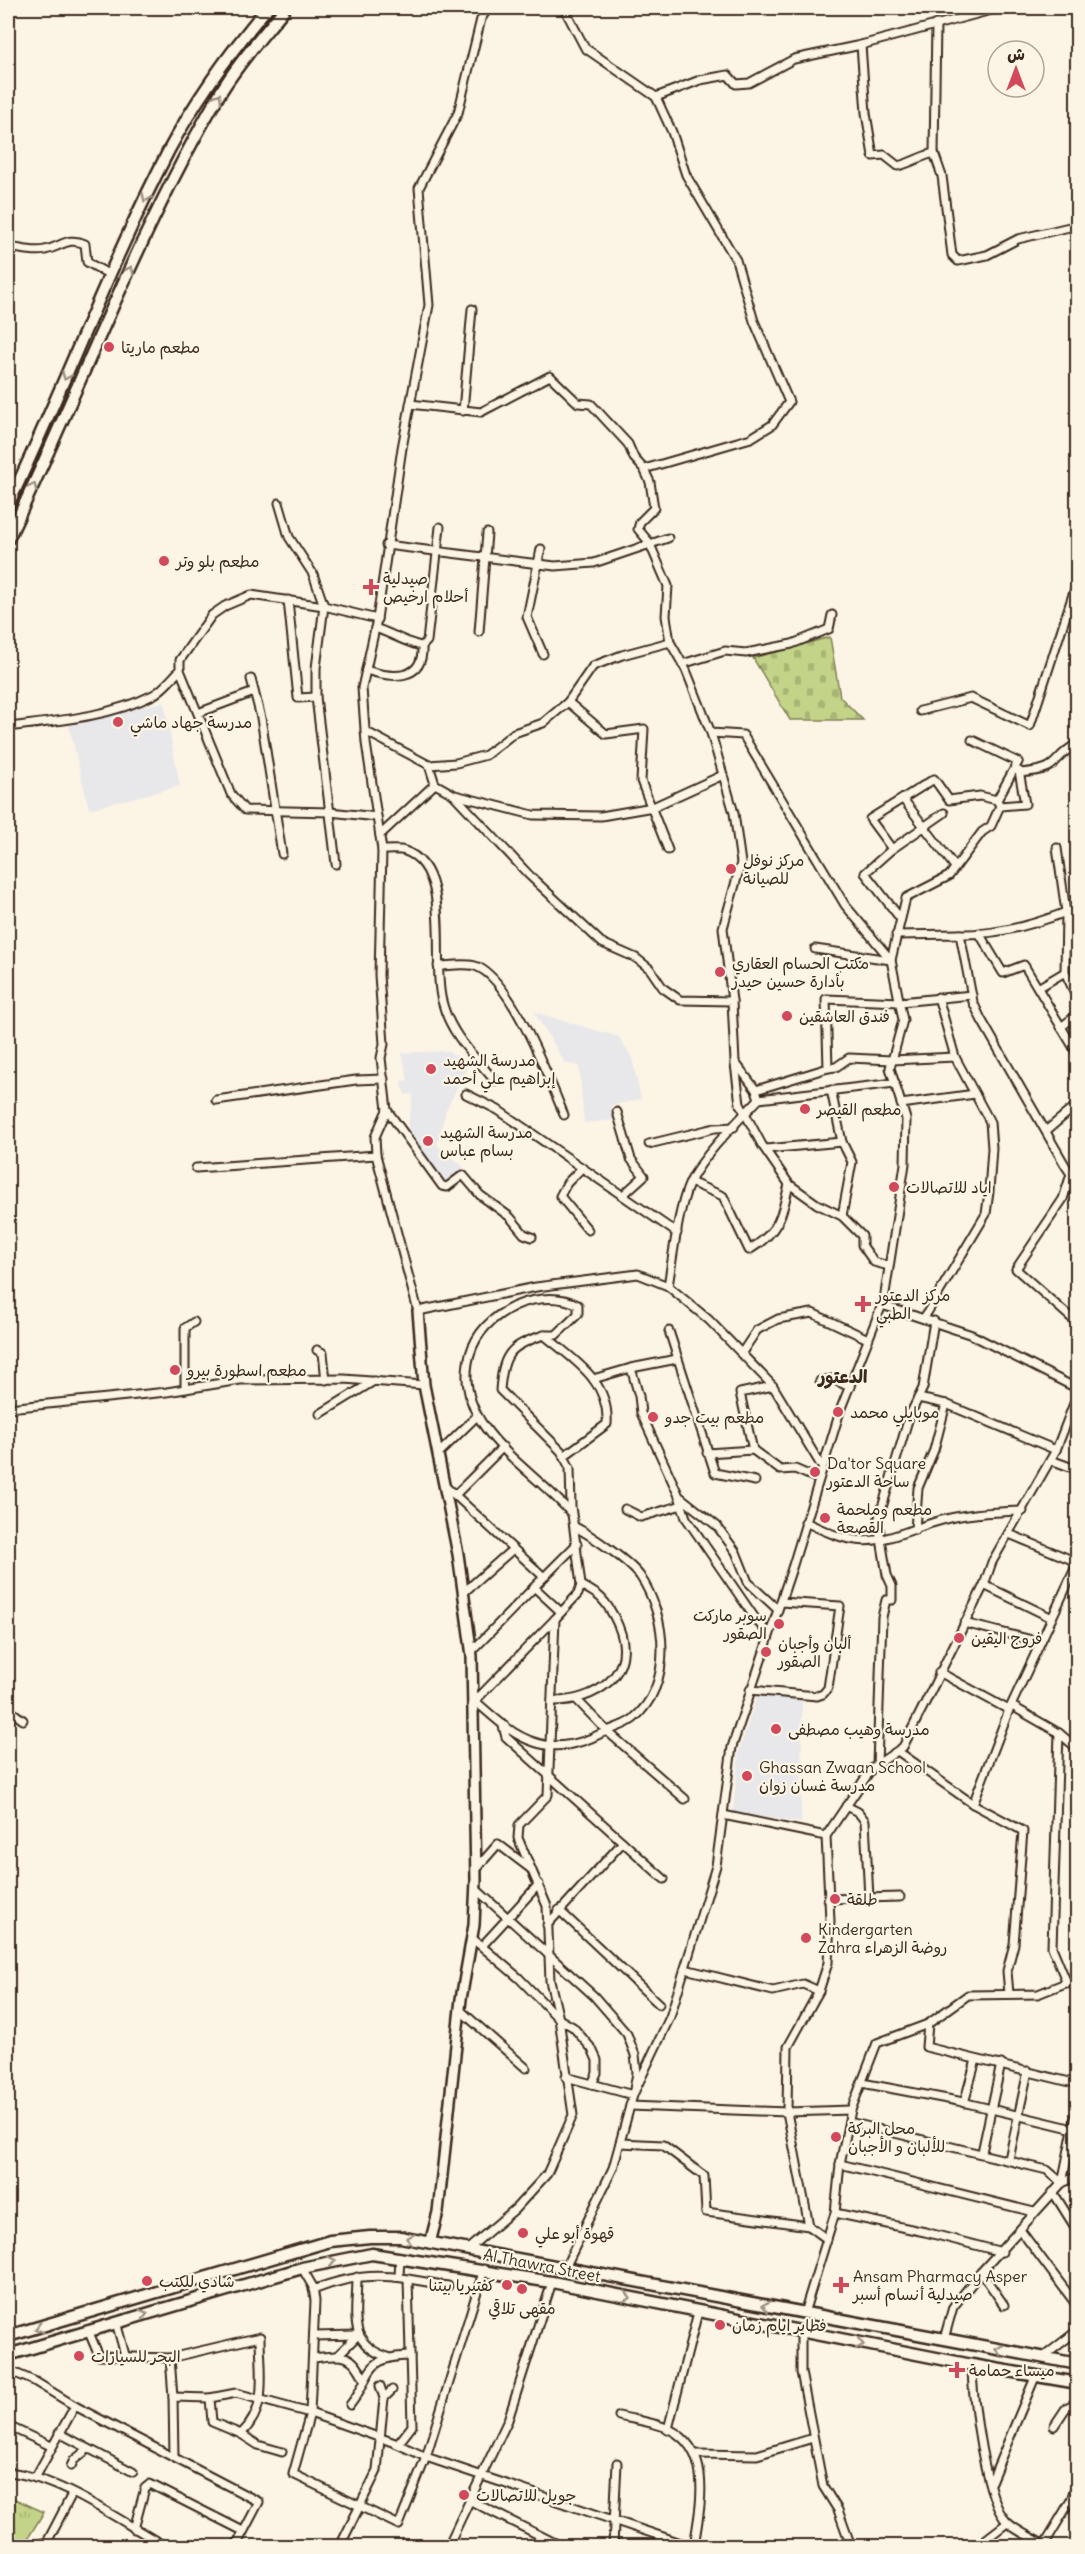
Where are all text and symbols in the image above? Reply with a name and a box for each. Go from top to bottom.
north arrow [986,39,1046,99]
text: ش [1007,44,1025,64]
one-way arrow [211,93,223,103]
one-way arrow [142,192,154,203]
one-way arrow [122,266,134,277]
place label: مطعم ماريتا [121,337,200,360]
marker: مطعم ماريتا [102,340,116,354]
one-way arrow [61,370,73,381]
one-way arrow [26,482,38,493]
place label: مطعم بلو وتر [174,551,259,574]
marker: مطعم بلو وتر [157,554,171,568]
place label: صيدلية أحلام ارخيص [383,568,468,609]
marker: صيدلية أحلام ارخيص [364,580,378,594]
place label: مدرسة جهاد ماشي [130,712,252,737]
marker: مدرسة جهاد ماشي [111,715,125,729]
place label: مركز نوفل للصيانة [743,850,804,888]
marker: مركز نوفل للصيانة [724,862,738,876]
place label: مكتب الحسام العقاري بأدارة حسين حيدر [730,953,869,991]
marker: مكتب الحسام العقاري بأدارة حسين حيدر [713,965,727,979]
place label: فندق العاشقين [799,1006,890,1026]
marker: فندق العاشقين [780,1009,794,1023]
place label: مدرسة الشهيد إبراهيم علي أحمد [443,1050,555,1093]
marker: مدرسة الشهيد إبراهيم علي أحمد [424,1062,438,1076]
place label: مطعم القيصر [815,1099,901,1122]
marker: مطعم القيصر [798,1102,812,1116]
place label: مدرسة الشهيد بسام عباس [440,1122,533,1163]
marker: مدرسة الشهيد بسام عباس [421,1134,435,1148]
place label: اياد للاتصالات [906,1177,992,1197]
marker: اياد للاتصالات [887,1180,901,1194]
place label: مركز الدعتور الطبي [874,1285,950,1328]
marker: مركز الدعتور الطبي [854,1295,872,1313]
place label: مطعم اسطورة بيرو [185,1360,307,1383]
marker: مطعم اسطورة بيرو [168,1363,182,1377]
district label: الدعتور [816,1365,868,1389]
place label: موبايلي محمد [850,1402,939,1427]
marker: موبايلي محمد [831,1405,845,1419]
place label: مطعم بيت جدو [664,1407,764,1430]
marker: مطعم بيت جدو [646,1410,660,1424]
place label: Da'tor Square ساحة الدعتور [825,1453,926,1492]
marker: Da'tor Square ساحة الدعتور [808,1465,822,1479]
place label: مطعم وملحمة القصعة [837,1499,932,1537]
marker: مطعم وملحمة القصعة [818,1511,832,1525]
place label: سوبر ماركت الصقور [693,1605,767,1644]
marker: سوبر ماركت الصقور [772,1617,786,1631]
place label: فروج اليقين [971,1628,1043,1649]
marker: فروج اليقين [952,1631,966,1645]
place label: ألبان وأجبان الصقور [776,1633,851,1672]
marker: ألبان وأجبان الصقور [759,1645,773,1659]
place label: مدرسة وهيب مصطفى [788,1719,930,1740]
marker: مدرسة وهيب مصطفى [769,1722,783,1736]
place label: Ghassan Zwaan School مدرسة غسان زوان [759,1757,926,1795]
marker: Ghassan Zwaan School مدرسة غسان زوان [740,1769,754,1783]
place label: طلقة [847,1889,878,1909]
marker: طلقة [828,1892,842,1906]
place label: Kindergarten Zahra روضة الزهراء [818,1919,947,1957]
marker: Kindergarten Zahra روضة الزهراء [799,1931,813,1945]
place label: محل البركة للألبان و الأجبان [848,2118,945,2156]
marker: محل البركة للألبان و الأجبان [829,2130,843,2144]
place label: قهوة أبو علي [535,2223,614,2248]
marker: قهوة أبو علي [516,2226,530,2240]
one-way arrow [405,2233,415,2246]
street label: Al Thawra Street [482,2244,603,2286]
one-way arrow [326,2255,336,2268]
place label: Ansam Pharmacy Asper صيدلية أنسام أسبر [851,2266,1028,2307]
place label: شادي للكتب [159,2271,235,2293]
marker: شادي للكتب [140,2274,154,2288]
place label: كفتيريا بيتنا [428,2275,495,2295]
marker: كفتيريا بيتنا [500,2278,514,2292]
marker: Ansam Pharmacy Asper صيدلية أنسام أسبر [834,2278,848,2292]
marker: مقهى تلاقي [515,2282,529,2296]
one-way arrow [622,2290,632,2303]
place label: مقهى تلاقي [488,2298,556,2320]
one-way arrow [762,2300,772,2313]
one-way arrow [138,2309,149,2321]
place label: فطاير ايام زمان [732,2315,827,2338]
marker: فطاير ايام زمان [713,2318,727,2332]
one-way arrow [34,2320,44,2333]
one-way arrow [854,2337,864,2350]
one-way arrow [995,2344,1004,2356]
place label: البحر للسيارات [91,2346,181,2366]
marker: البحر للسيارات [72,2349,86,2363]
place label: ميساء حمامة [969,2360,1055,2380]
marker: ميساء حمامة [950,2363,964,2377]
place label: جويل للاتصالات [476,2485,577,2506]
marker: جويل للاتصالات [457,2488,471,2502]

